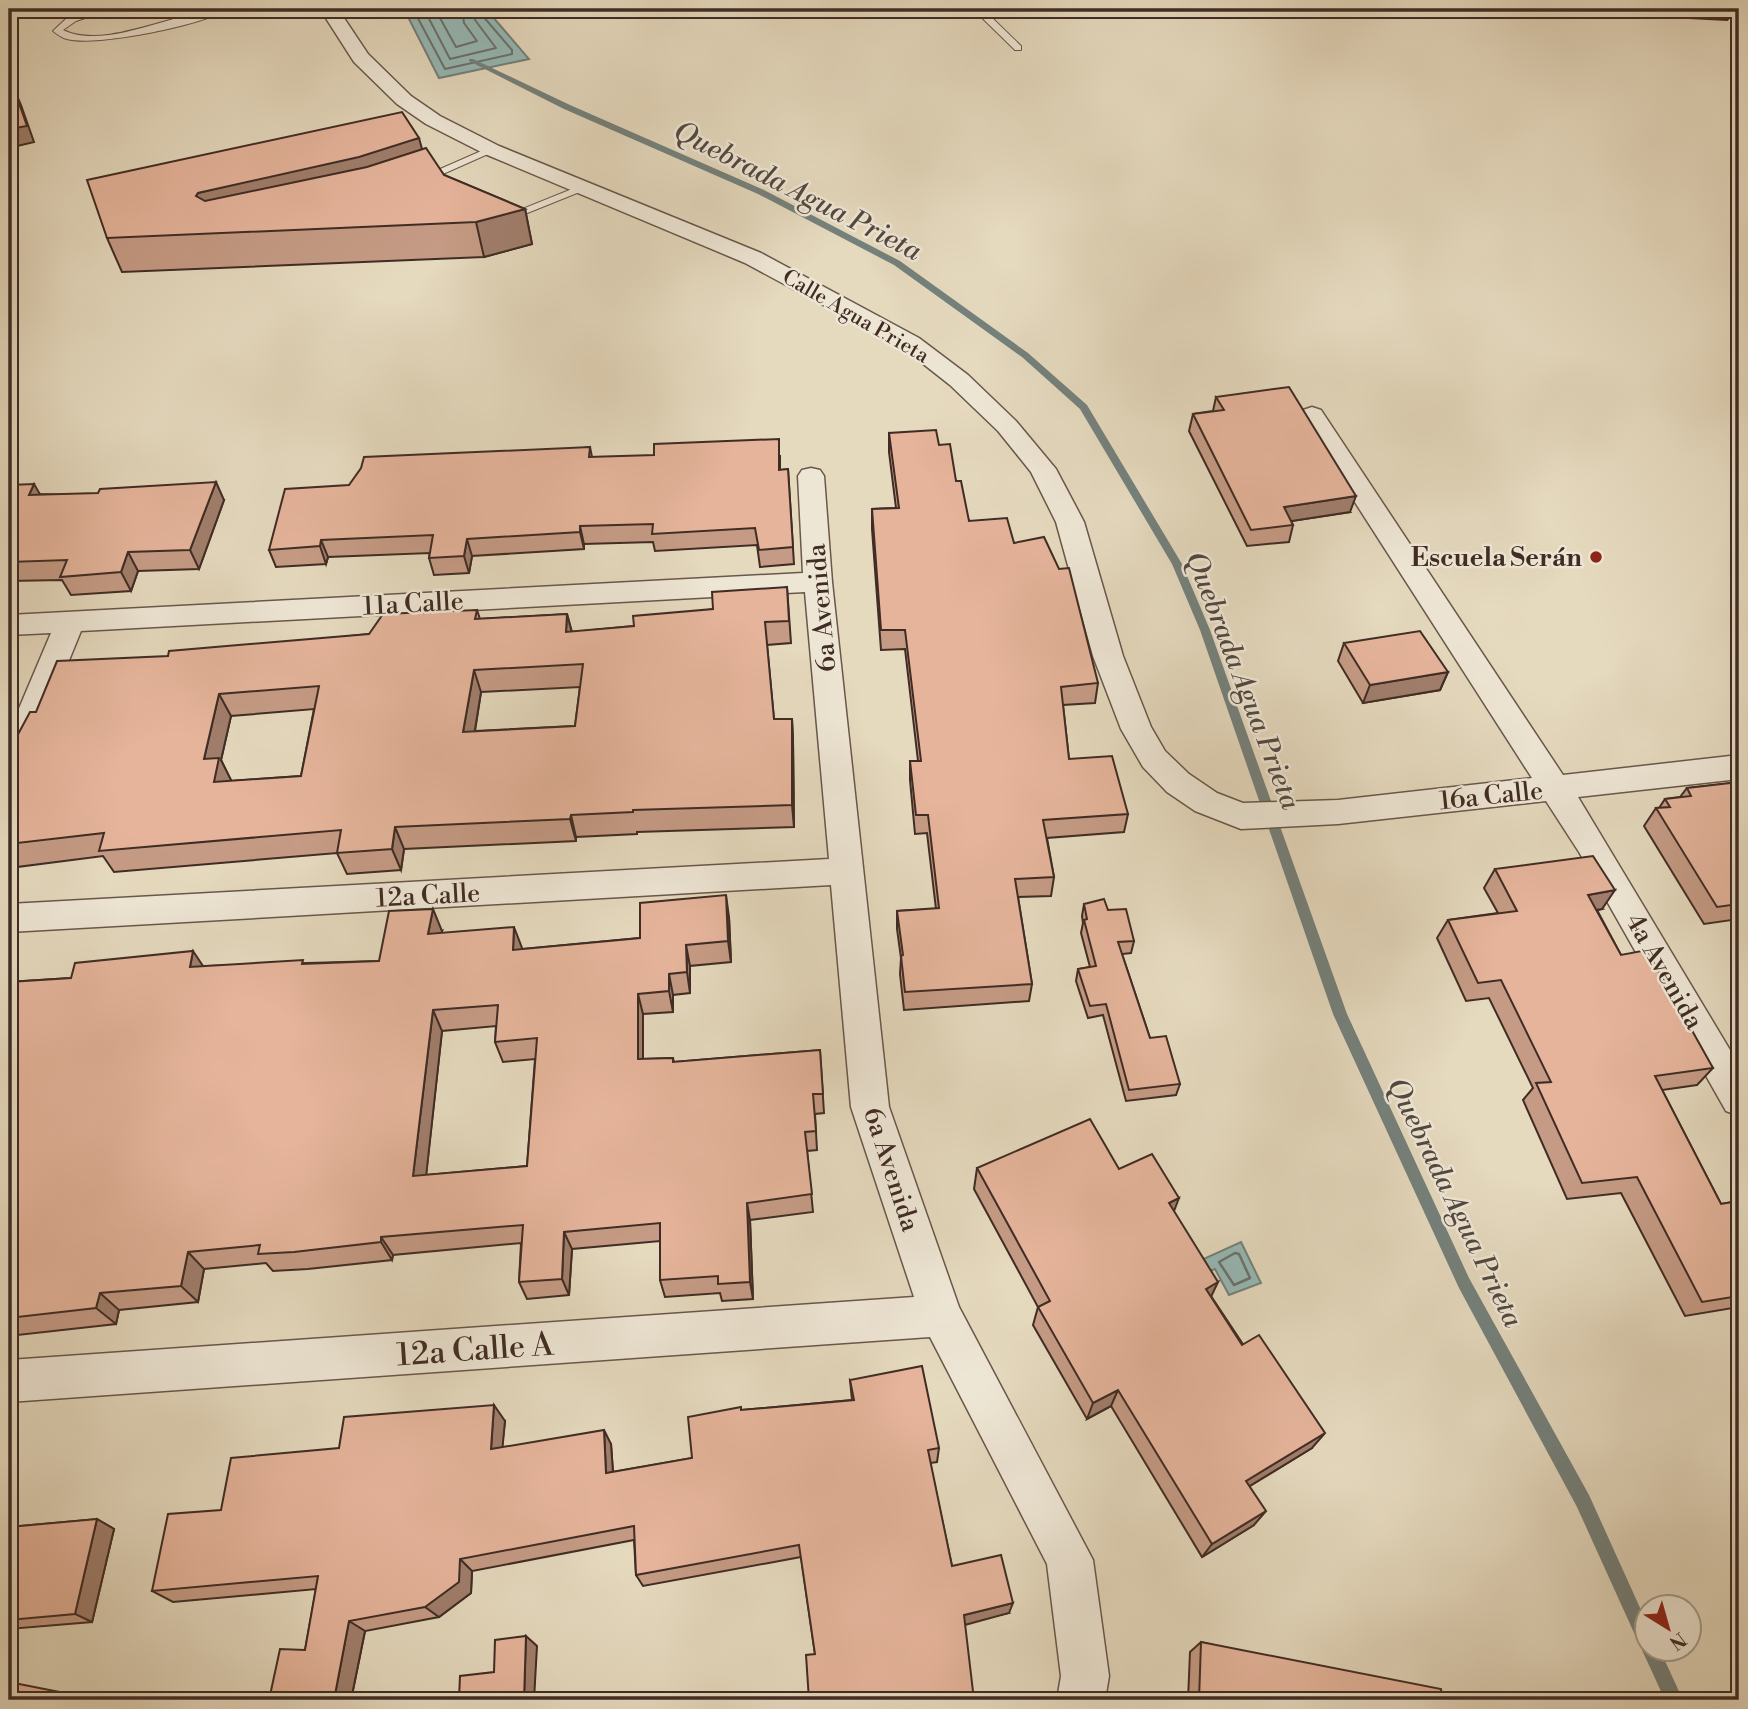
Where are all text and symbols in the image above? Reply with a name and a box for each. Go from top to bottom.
water label: Quebrada Agua Prieta [668,114,927,269]
street label: Calle Agua Prieta [778,264,934,370]
street label: 6a Avenida [800,542,844,673]
place label: Escuela Serán [1411,542,1582,574]
water label: Quebrada Agua Prieta [1177,547,1308,815]
marker: Escuela Serán [1588,549,1604,565]
street label: 11a Calle [362,585,464,623]
street label: 16a Calle [1438,775,1545,817]
street label: 12a Calle [375,877,481,915]
street label: 4a Avenida [1618,908,1710,1036]
water label: Quebrada Agua Prieta [1379,1072,1531,1334]
street label: 6a Avenida [856,1103,926,1236]
street label: 12a Calle A [395,1324,556,1375]
north arrow [1632,1594,1702,1664]
text: N [1664,1627,1691,1655]

